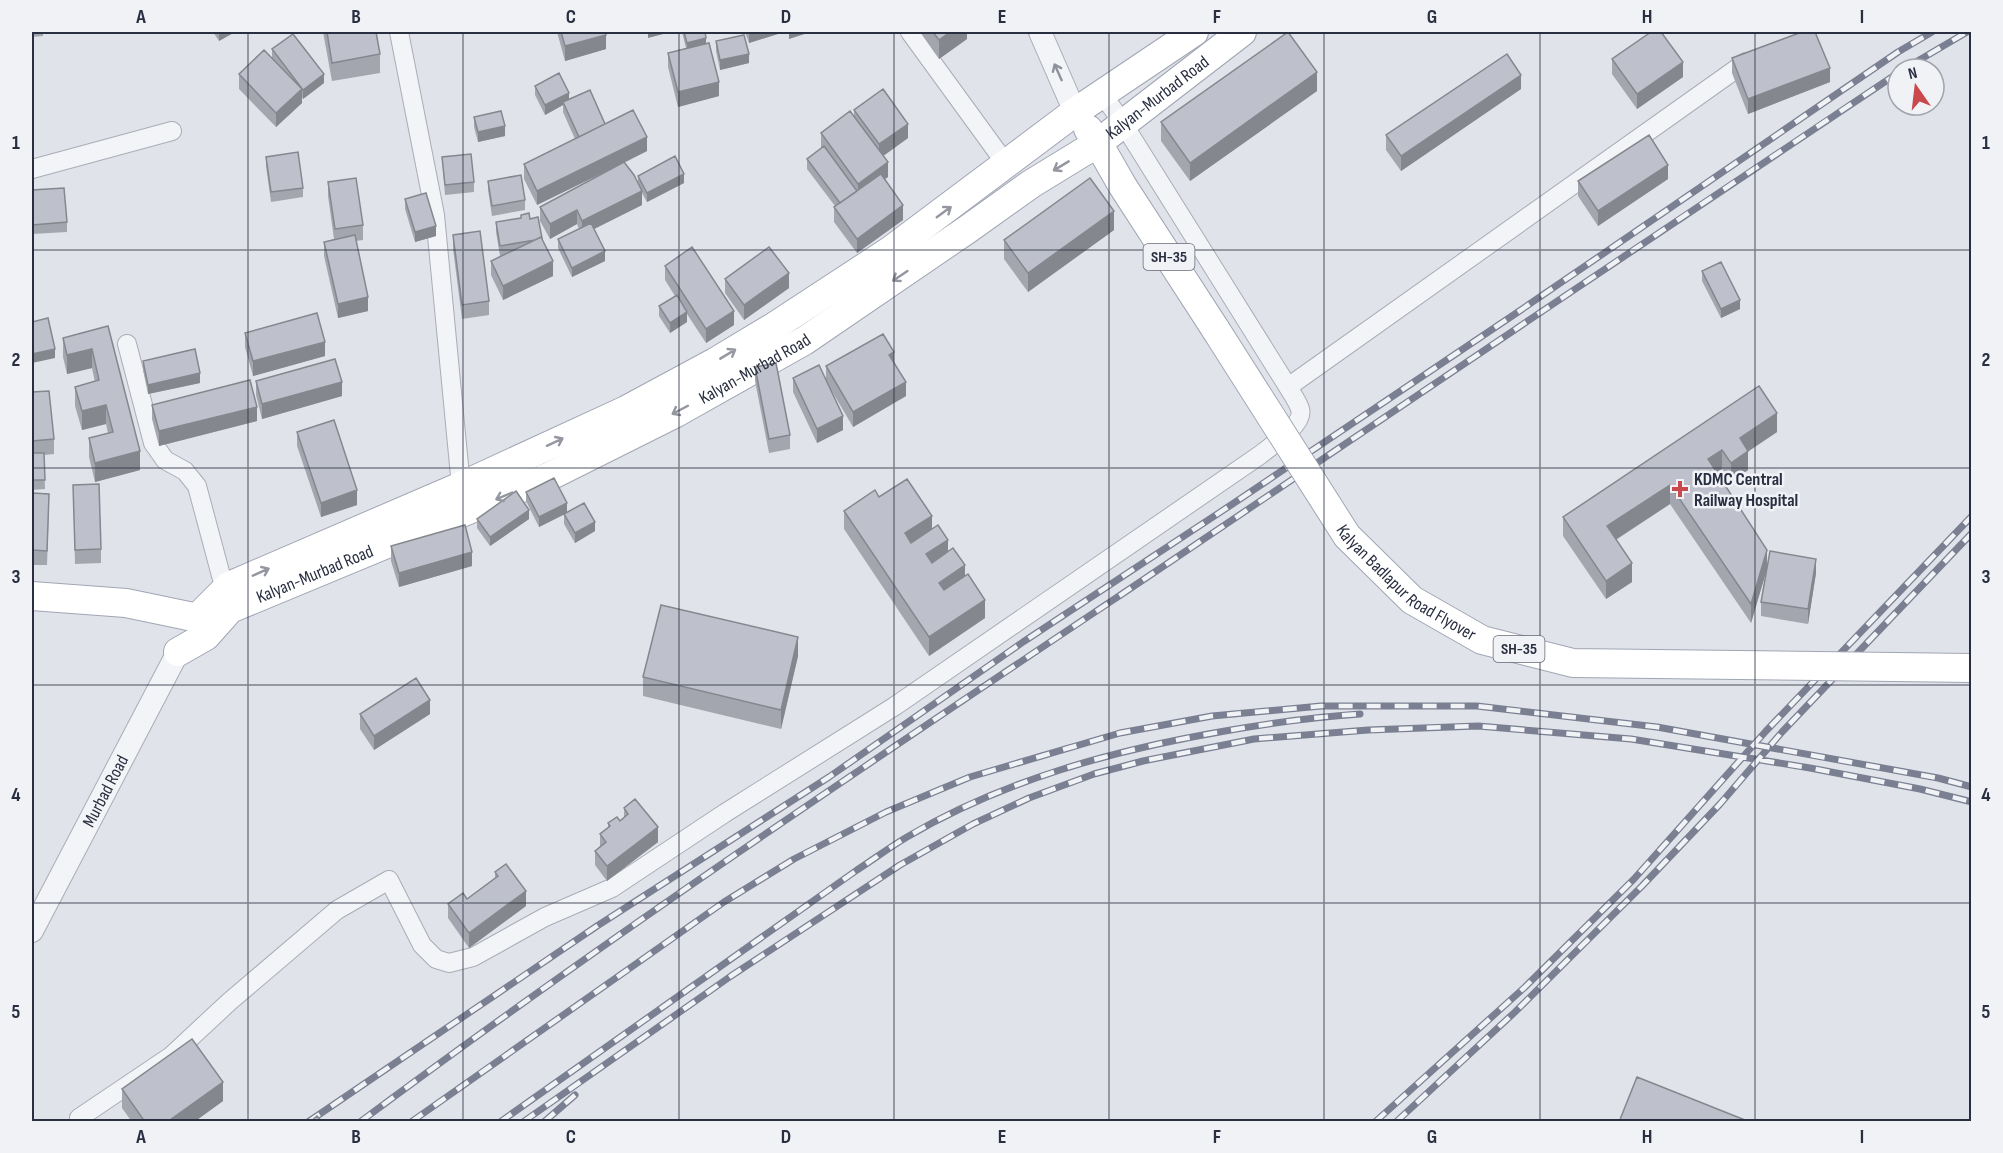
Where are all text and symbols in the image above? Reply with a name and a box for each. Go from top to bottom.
text: A [135,5,146,29]
text: B [351,5,361,29]
text: C [566,5,576,29]
text: D [781,5,791,29]
text: E [998,5,1006,29]
text: F [1213,5,1221,29]
text: G [1427,5,1437,29]
text: H [1642,5,1652,29]
text: I [1860,5,1864,29]
street label: Kalyan-Murbad Road [1102,51,1213,144]
north arrow [1886,57,1946,117]
one-way arrow [1051,63,1063,81]
text: N [1906,64,1919,84]
text: 1 [12,131,20,155]
text: 1 [1982,131,1990,155]
one-way arrow [1053,161,1070,173]
one-way arrow [935,206,951,218]
road number: SH-35 [1144,244,1194,270]
one-way arrow [892,270,908,282]
street label: Kalyan-Murbad Road [695,329,815,408]
one-way arrow [719,347,736,359]
text: 2 [12,348,20,372]
text: 2 [1982,348,1990,372]
one-way arrow [672,404,689,416]
one-way arrow [545,436,563,448]
place label: KDMC Central Railway Hospital [1694,469,1798,511]
marker: KDMC Central Railway Hospital [1671,480,1689,498]
one-way arrow [496,490,514,502]
street label: Kalyan Badlapur Road Flyover [1332,521,1480,645]
street label: Kalyan-Murbad Road [253,540,376,607]
text: 3 [12,565,21,589]
text: 3 [1982,565,1991,589]
one-way arrow [252,566,270,578]
road number: SH-35 [1494,636,1544,662]
street label: Murbad Road [78,751,133,831]
text: 4 [11,783,21,807]
text: 4 [1981,783,1991,807]
text: 5 [12,1000,21,1024]
text: 5 [1982,1000,1991,1024]
text: A [135,1125,146,1149]
text: B [351,1125,361,1149]
text: C [566,1125,576,1149]
text: D [781,1125,791,1149]
text: E [998,1125,1006,1149]
text: F [1213,1125,1221,1149]
text: G [1427,1125,1437,1149]
text: H [1642,1125,1652,1149]
text: I [1860,1125,1864,1149]

